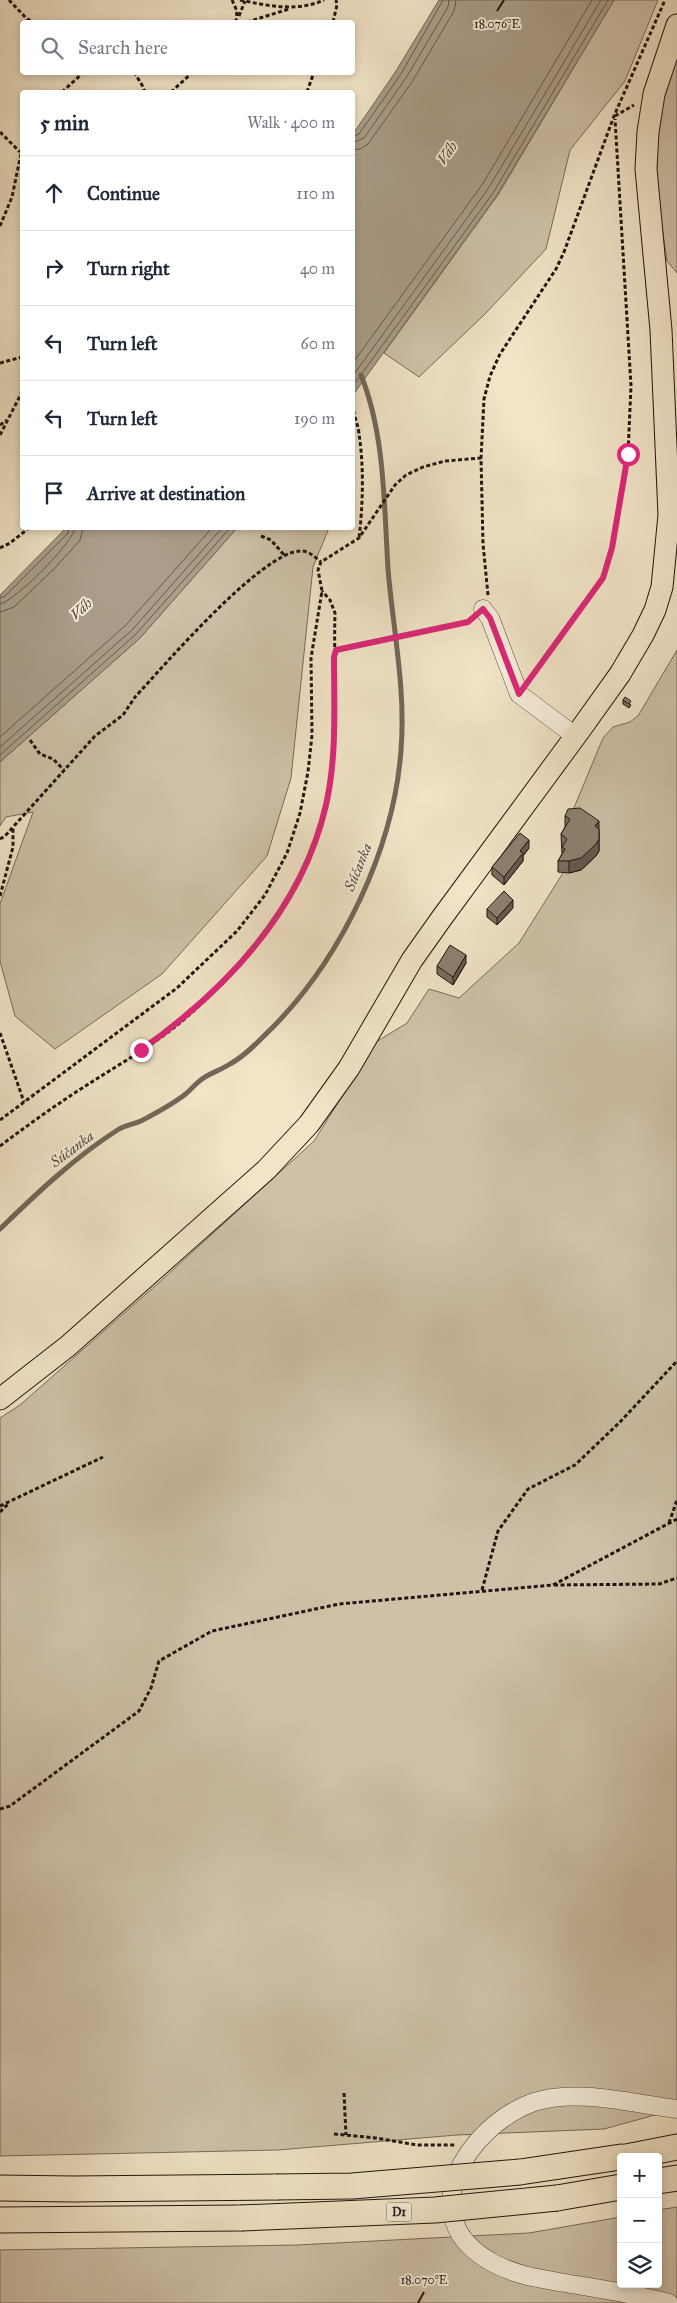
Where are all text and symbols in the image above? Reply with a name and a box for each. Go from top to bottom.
text: 18.076°E [474,17,520,31]
search box [20,20,355,75]
icon: search [38,34,66,62]
text: Search here [78,36,168,59]
text: 5 min [40,110,89,136]
text: Walk · 400 m [247,113,335,132]
water label: Váh [433,137,462,168]
icon: ahead [40,179,68,207]
text: Continue [87,182,160,205]
text: 110 m [296,184,335,203]
icon: right [40,254,68,282]
text: Turn right [87,257,170,280]
text: 40 m [300,259,335,278]
icon: left [40,329,68,357]
text: Turn left [87,332,157,355]
text: 60 m [301,334,335,353]
icon: left [40,404,68,432]
text: Turn left [87,407,157,430]
text: 190 m [294,409,335,428]
route start [617,443,640,466]
icon: arrive [40,479,68,507]
text: Arrive at destination [87,482,245,505]
water label: Váh [66,594,96,624]
water label: Súčanka [340,840,376,895]
route end [130,1039,153,1062]
water label: Súčanka [46,1127,97,1172]
map controls [617,2153,662,2288]
button: + [617,2153,662,2198]
button: − [617,2198,662,2243]
road number: D1 [386,2202,412,2222]
button: layers [617,2243,662,2288]
text: 18.070°E [401,2273,448,2287]

